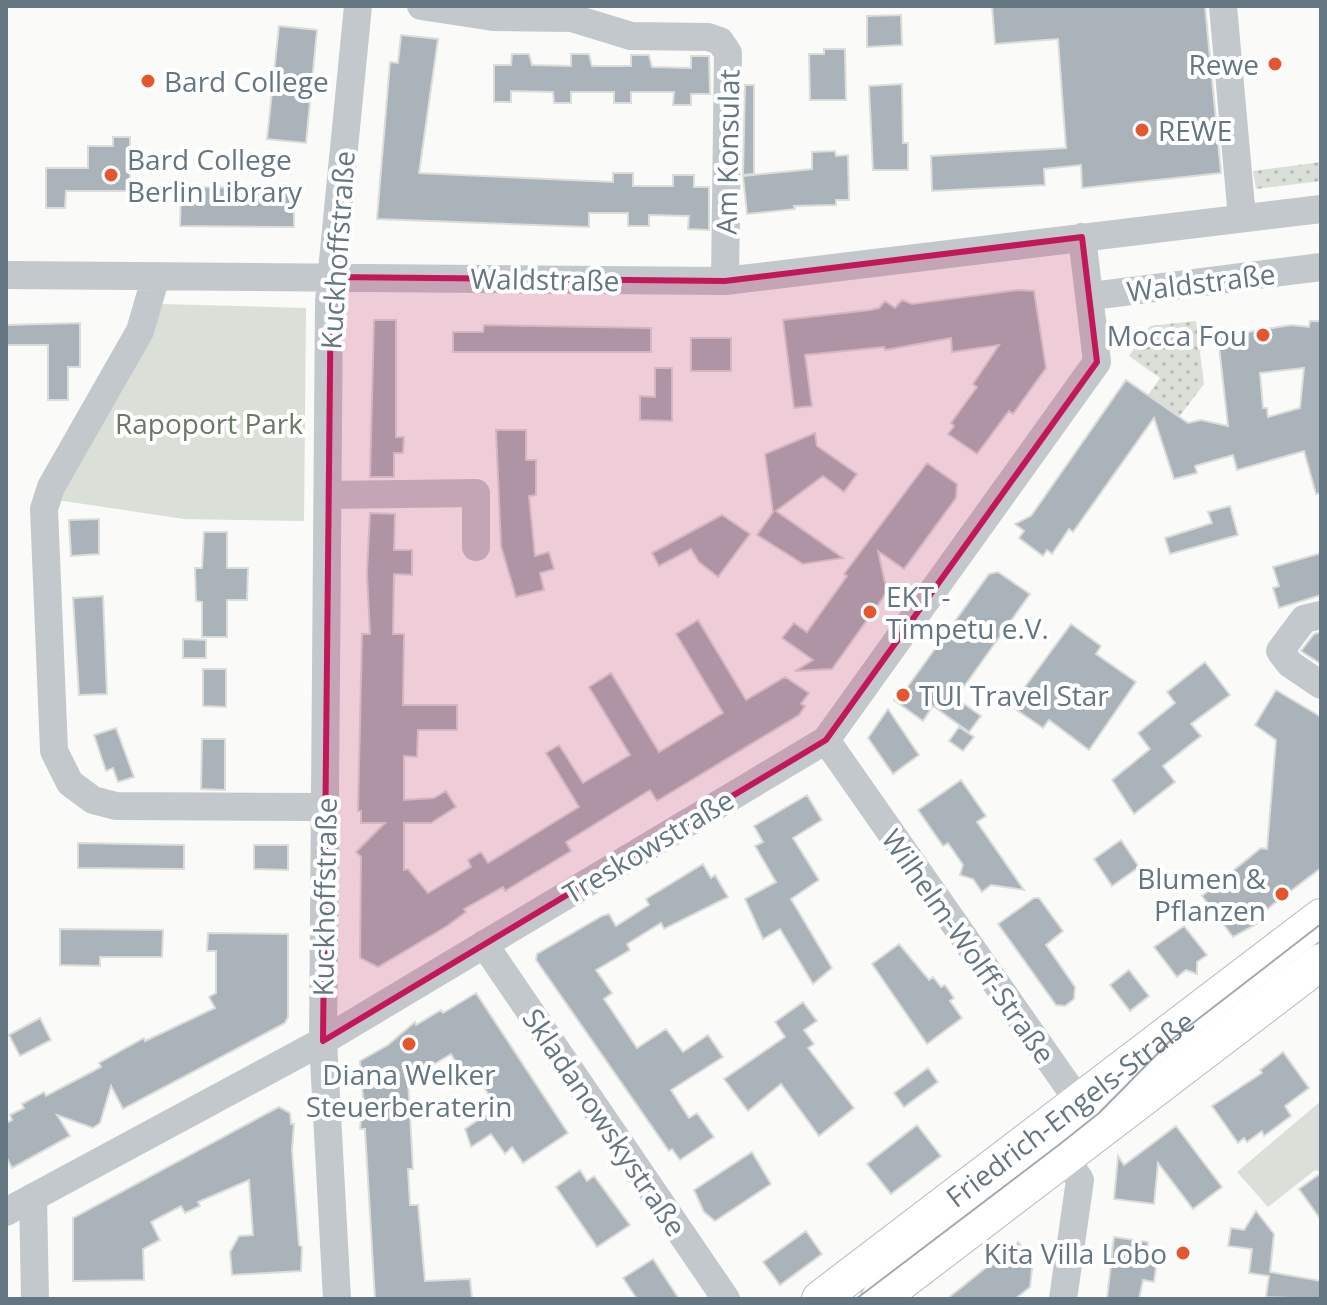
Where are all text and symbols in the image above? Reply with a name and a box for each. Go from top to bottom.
place label: Rewe [1189,45,1259,83]
marker: Rewe [1266,55,1284,73]
place label: Bard College [164,62,329,100]
street label: Am Konsulat [707,69,747,235]
marker: Bard College [139,72,157,90]
place label: REWE [1158,111,1232,149]
marker: REWE [1133,121,1151,139]
place label: Bard College Berlin Library [127,140,303,210]
street label: Kuckhoffstraße [311,150,363,350]
marker: Bard College Berlin Library [102,166,120,184]
street label: Waldstraße [1125,254,1277,310]
street label: Waldstraße [470,259,620,299]
place label: Mocca Fou [1107,316,1247,354]
marker: Mocca Fou [1254,326,1272,344]
park label: Rapoport Park [115,404,303,442]
place label: EKT - Timpetu e.V. [886,577,1049,647]
marker: EKT - Timpetu e.V. [861,603,879,621]
place label: TUI Travel Star [919,676,1109,714]
marker: TUI Travel Star [894,686,912,704]
street label: Treskowstraße [556,780,740,912]
street label: Kuckhoffstraße [303,797,345,997]
street label: Wilhelm-Wolff-Straße [874,821,1064,1071]
place label: Blumen & Pflanzen [1137,859,1267,929]
marker: Blumen & Pflanzen [1273,885,1291,903]
street label: Skladanowskystraße [515,1001,695,1243]
street label: Friedrich-Engels-Straße [938,1002,1202,1215]
marker: Diana Welker Steuerberaterin [400,1035,418,1053]
place label: Diana Welker Steuerberaterin [306,1055,512,1125]
place label: Kita Villa Lobo [984,1234,1167,1272]
marker: Kita Villa Lobo [1174,1244,1192,1262]

